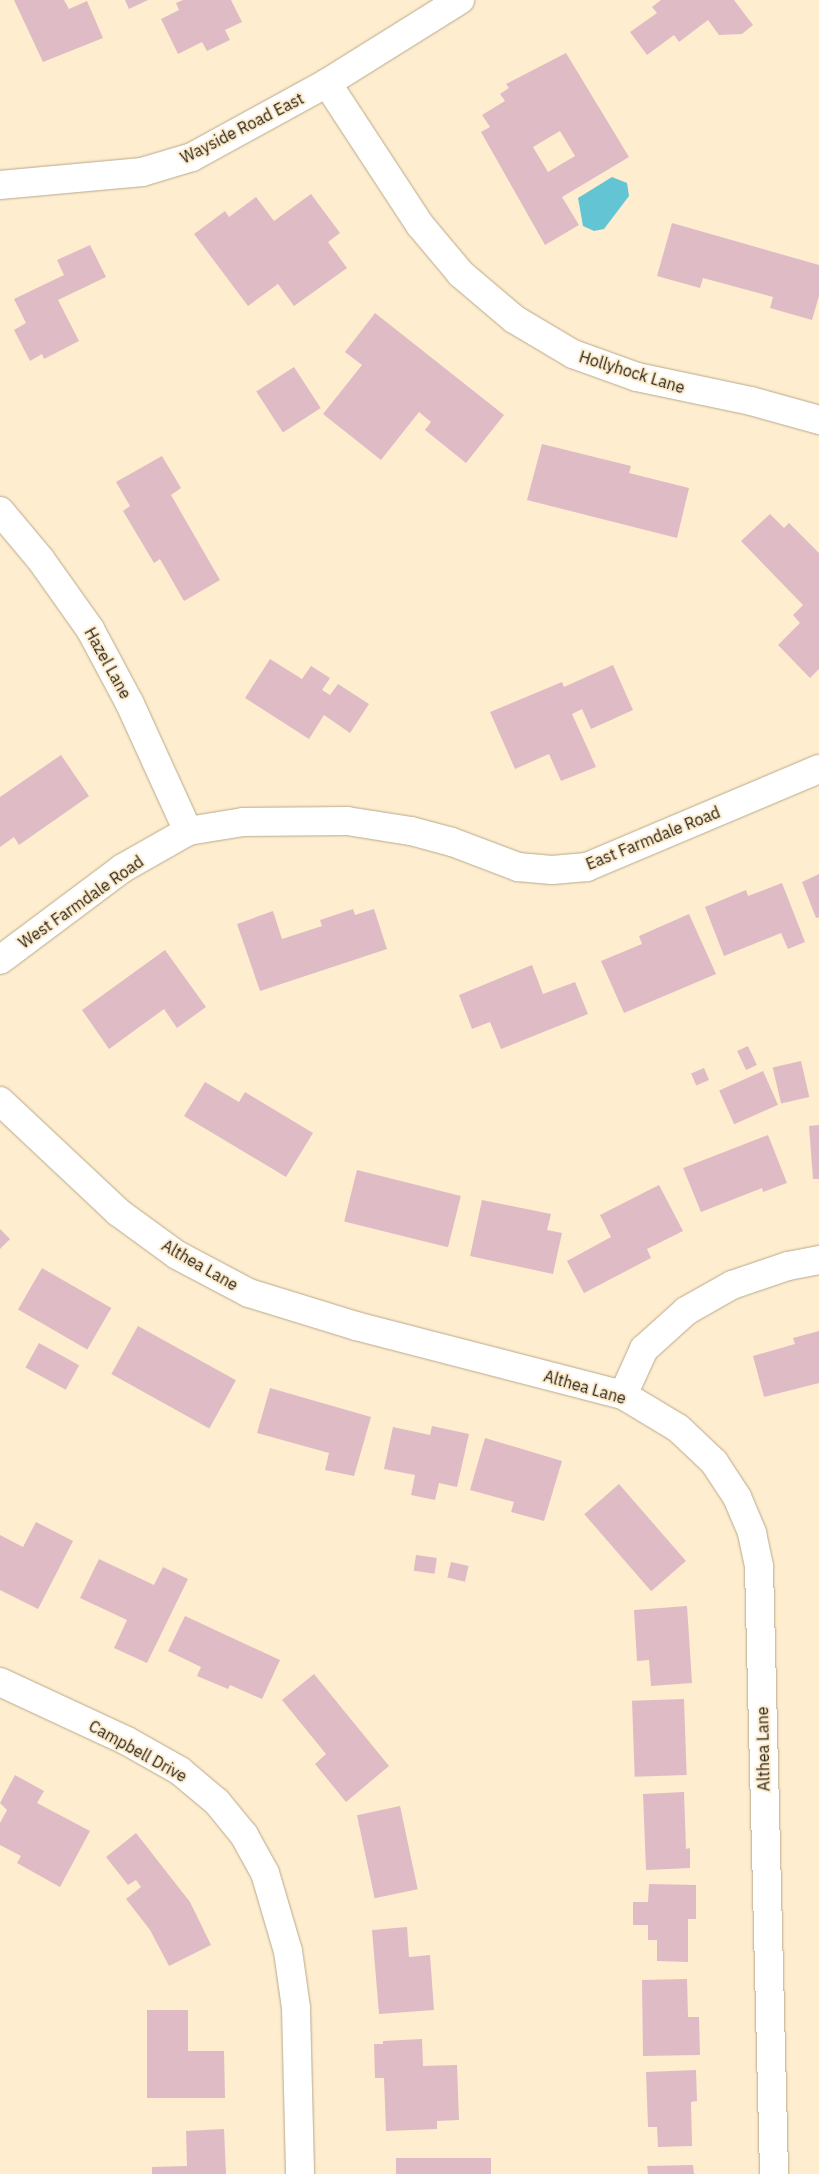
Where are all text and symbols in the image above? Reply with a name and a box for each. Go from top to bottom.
street label: Wayside Road East [177,89,307,167]
street label: Hollyhock Lane [577,347,687,397]
street label: Hazel Lane [81,624,135,702]
street label: East Farmdale Road [583,802,723,874]
street label: West Farmdale Road [15,852,147,952]
street label: Althea Lane [159,1235,241,1295]
street label: Althea Lane [542,1366,628,1408]
street label: Althea Lane [753,1706,773,1792]
street label: Campbell Drive [86,1716,190,1786]

